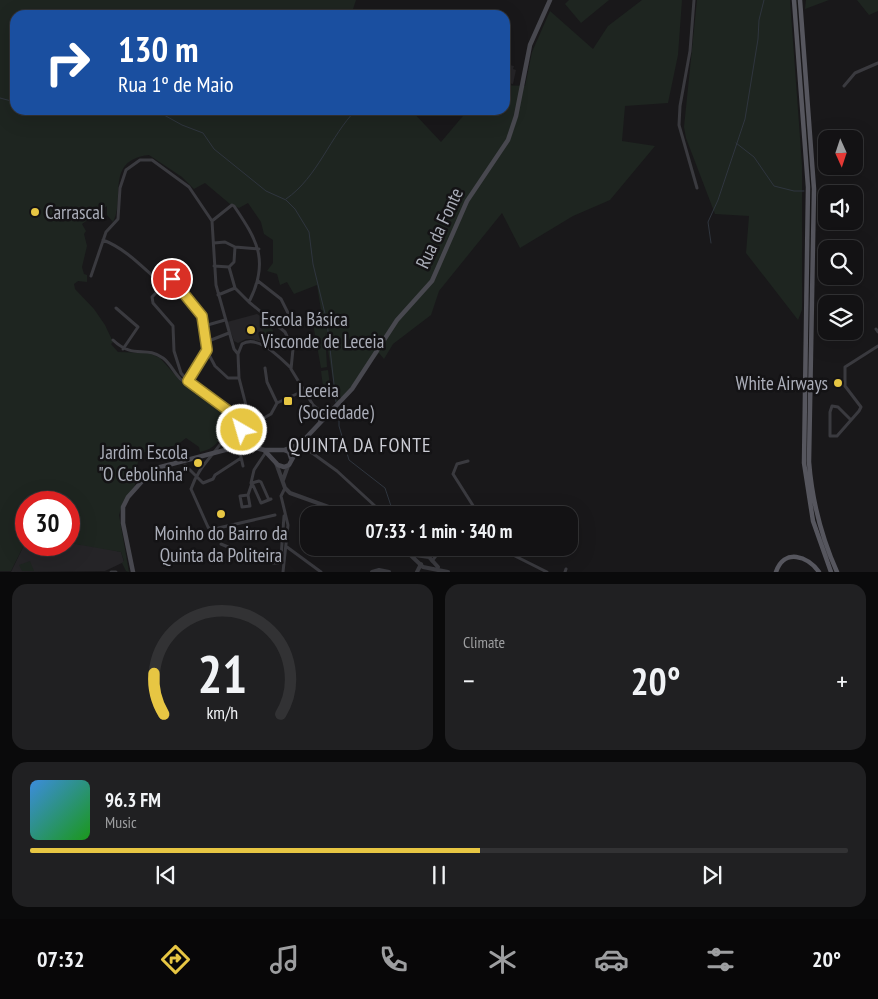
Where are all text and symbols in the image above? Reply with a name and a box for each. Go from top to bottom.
text: 130 m [118,26,199,72]
icon: right [35,30,100,95]
text: Rua 1º de Maio [118,70,234,98]
north arrow [818,130,862,175]
map controls [818,130,863,340]
street label: Rua da Fonte [410,184,468,272]
button: sound [818,185,863,230]
place label: Carrascal [45,200,105,224]
marker: Carrascal [29,206,41,218]
button: search [818,240,863,285]
pin [151,258,193,300]
icon: arrive [158,265,186,293]
button: layers [818,295,863,340]
place label: Escola Básica Visconde de Leceia [260,307,384,353]
marker: Escola Básica Visconde de Leceia [245,324,257,336]
place label: White Airways [736,371,828,395]
marker: White Airways [832,377,844,389]
place label: Leceia (Sociedade) [298,378,374,424]
marker: Leceia (Sociedade) [282,395,294,407]
position arrow [215,403,267,455]
district label: QUINTA DA FONTE [288,432,432,458]
place label: Jardim Escola "O Cebolinha" [98,440,188,486]
marker: Jardim Escola "O Cebolinha" [192,457,204,469]
speed limit sign: 30 [15,491,80,556]
marker: Moinho do Bairro da Quinta da Politeira [215,508,227,520]
text: 07:33 · 1 min · 340 m [366,519,512,543]
place label: Moinho do Bairro da Quinta da Politeira [155,521,287,567]
text: Climate [463,632,505,652]
text: 21 [198,640,247,707]
text: 20° [630,656,681,705]
text: − [463,662,475,699]
text: + [836,662,848,699]
text: km/h [207,701,238,724]
text: 96.3 FM [105,788,161,812]
text: Music [105,812,137,832]
icon: previous [152,861,180,889]
icon: pause [425,861,453,889]
icon: next [698,861,726,889]
icon: directions [158,942,193,977]
icon: music [267,942,302,977]
icon: phone [376,942,411,977]
icon: climate [485,942,520,977]
icon: car [594,942,629,977]
icon: filters [703,942,738,977]
text: 07:32 [37,945,85,973]
text: 20° [812,945,841,973]

